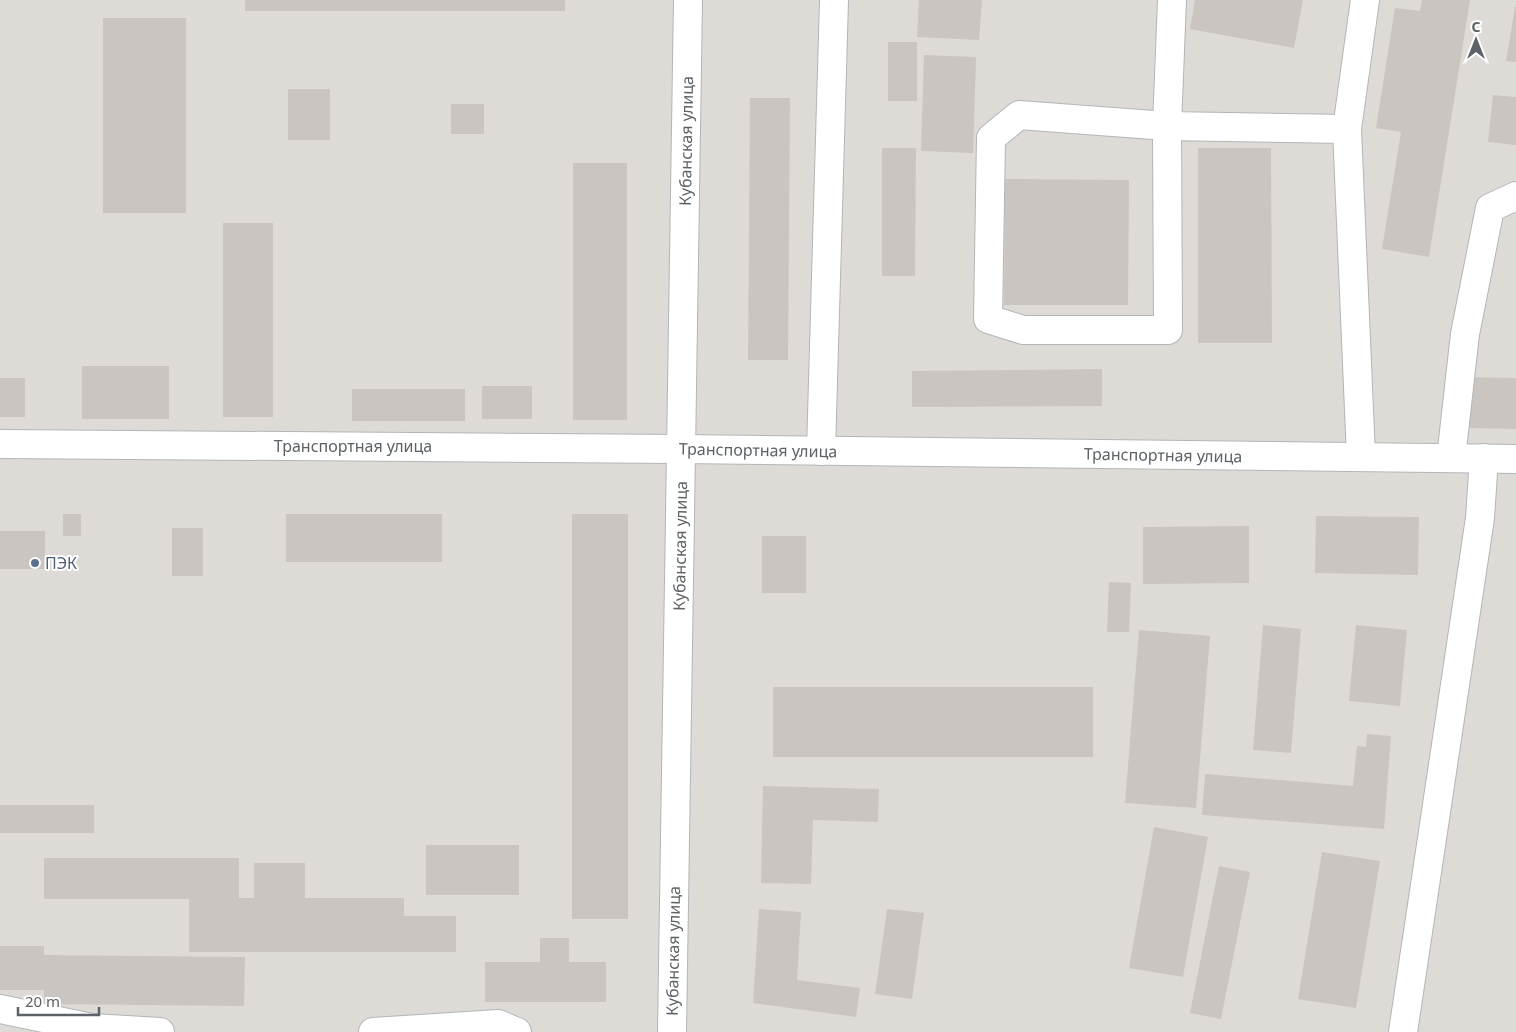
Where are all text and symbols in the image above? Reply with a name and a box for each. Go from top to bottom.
north arrow [1451,15,1501,65]
text: С [1471,17,1481,36]
street label: Кубанская улица [674,76,698,206]
street label: Транспортная улица [274,435,432,457]
street label: Транспортная улица [679,438,837,462]
street label: Транспортная улица [1084,443,1242,467]
street label: Кубанская улица [668,481,692,611]
place label: ПЭК [45,552,77,574]
marker: ПЭК [29,557,41,569]
street label: Кубанская улица [661,886,685,1016]
scale bar [18,984,99,1016]
text: 20 m [25,991,60,1011]

